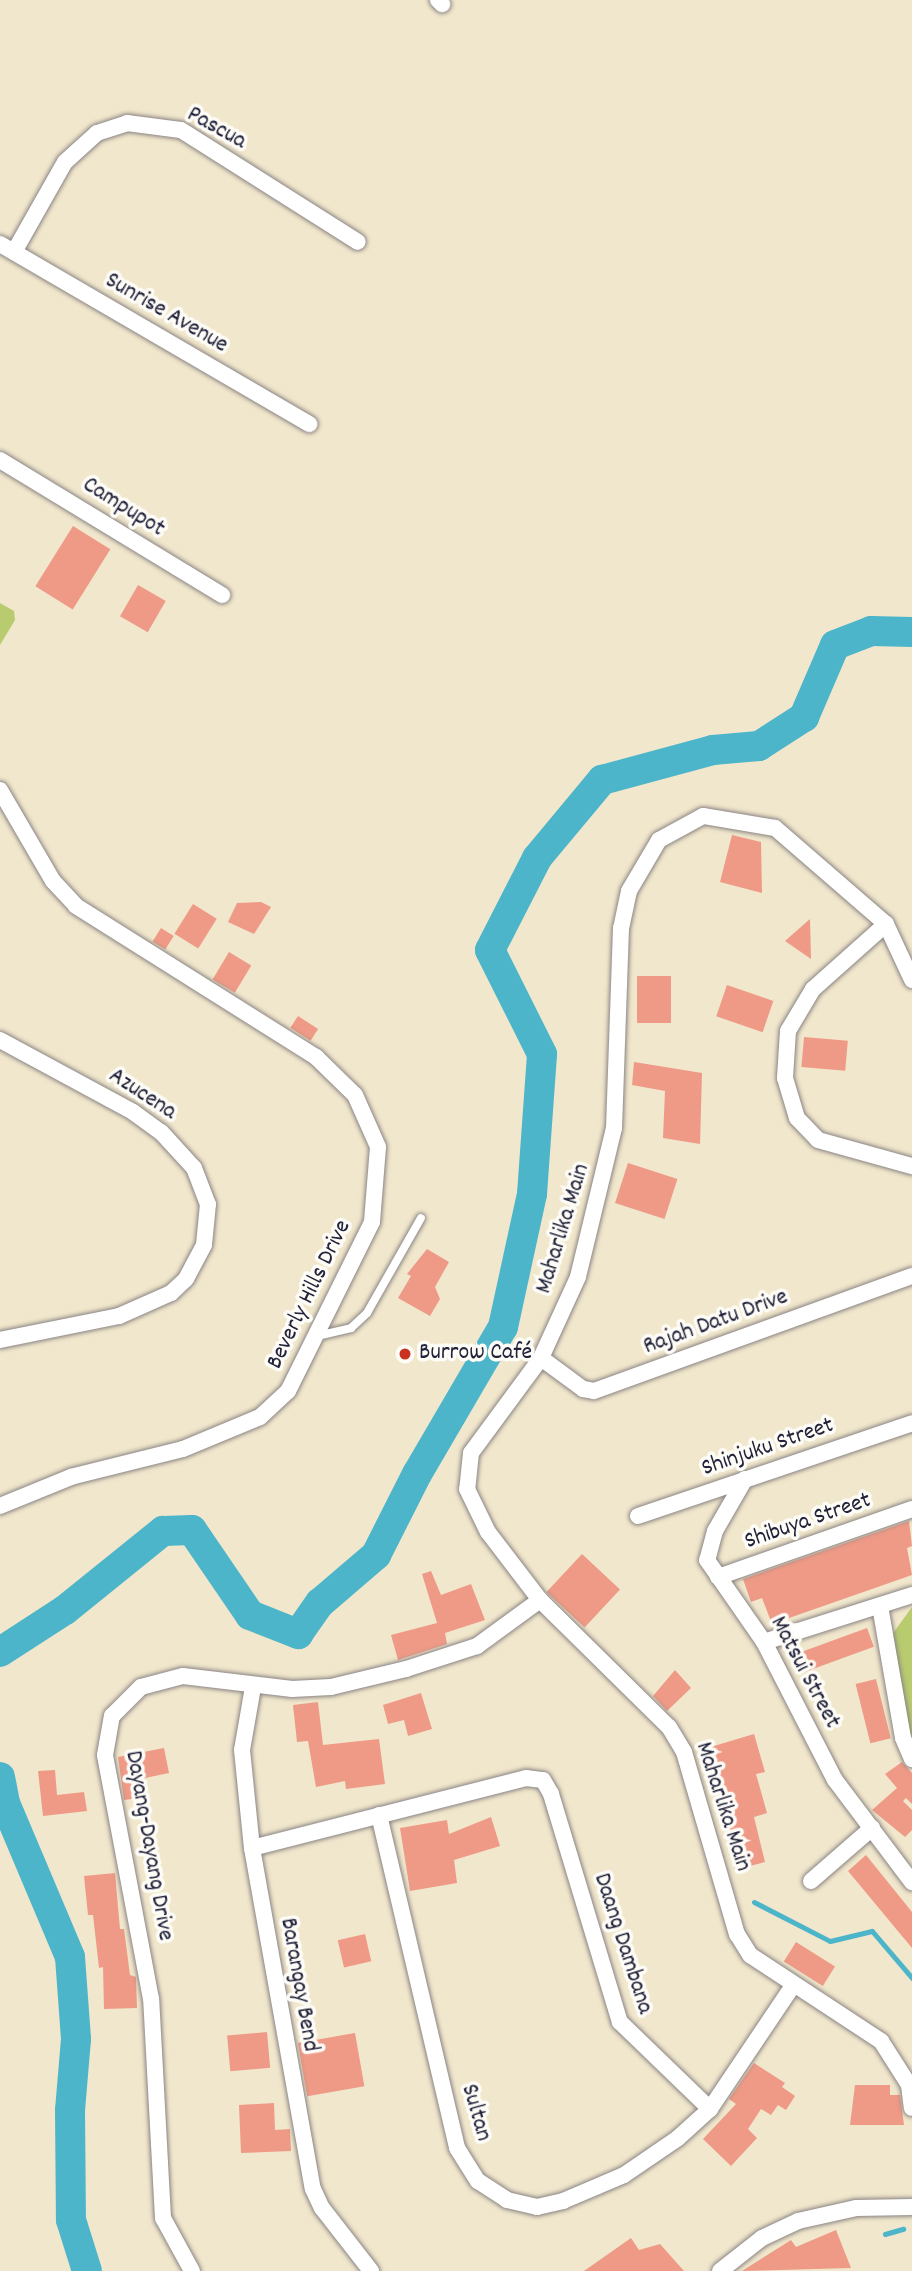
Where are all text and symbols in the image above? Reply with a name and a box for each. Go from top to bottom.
street label: Pascua [181,101,251,157]
street label: Sunrise Avenue [99,267,233,361]
street label: Campupot [77,472,169,544]
street label: Azucena [103,1062,181,1128]
street label: Maharlika Main [531,1161,597,1297]
street label: Beverly Hills Drive [261,1216,359,1374]
street label: Rajah Datu Drive [640,1284,792,1362]
place label: Burrow Café [419,1340,532,1368]
marker: Burrow Café [397,1346,413,1362]
street label: Shinjuku Street [698,1412,838,1484]
street label: Shibuya Street [741,1487,875,1557]
street label: Matsui Street [762,1612,846,1734]
street label: Maharlika Main [688,1739,756,1875]
street label: Dayang-Dayang Drive [117,1749,179,1943]
street label: Daang Dambana [586,1870,658,2018]
street label: Barangay Bend [272,1916,324,2054]
street label: Sultan [453,2081,497,2145]

